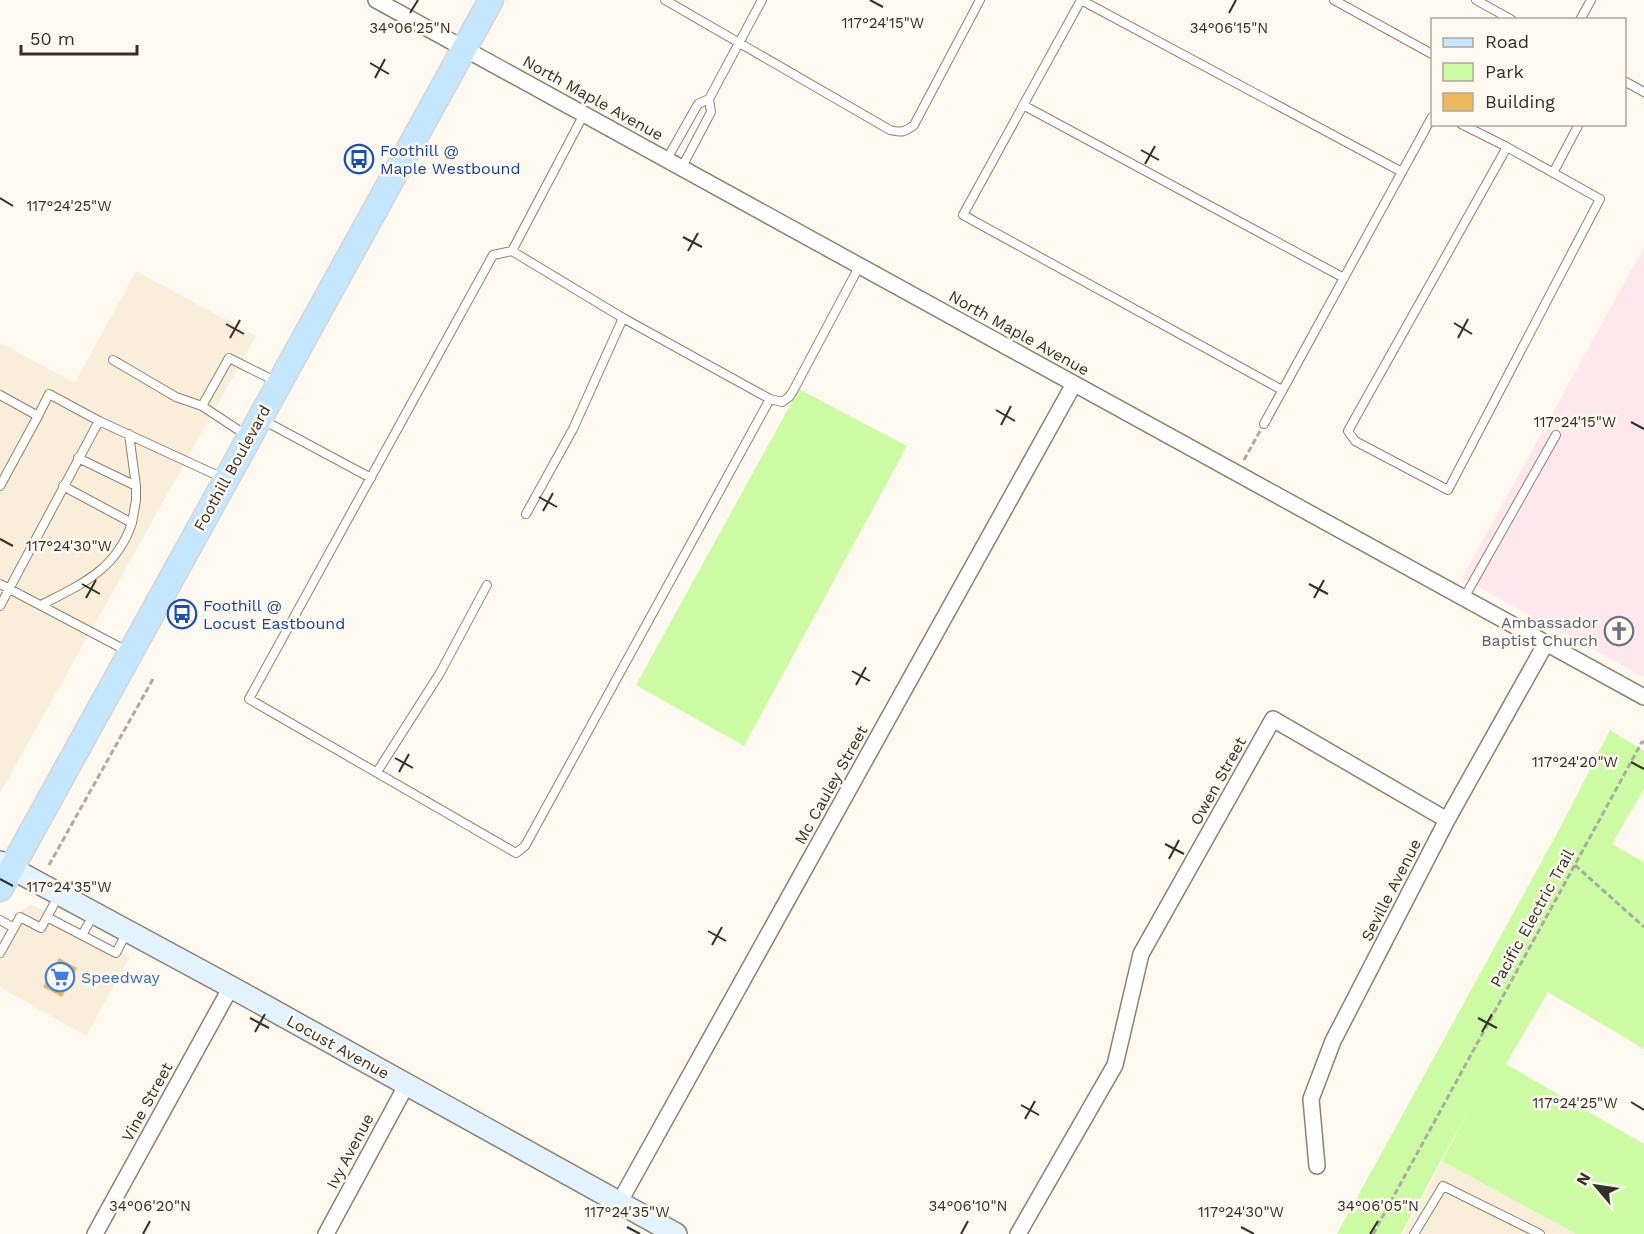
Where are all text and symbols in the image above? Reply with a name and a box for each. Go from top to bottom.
text: 117°24'15"W [842,14,924,32]
scale bar [21,18,136,56]
legend [1431,18,1626,126]
text: 34°06'25"N [369,19,451,37]
text: 34°06'15"N [1190,19,1268,37]
text: 50 m [30,28,75,49]
text: Road [1485,31,1529,52]
street label: North Maple Avenue [520,52,666,144]
text: Park [1485,61,1524,82]
text: Building [1485,91,1555,112]
place label: Foothill @ Maple Westbound [380,141,521,178]
bus stop icon: Foothill @ Maple Westbound [343,143,375,175]
text: 117°24'25"W [26,197,112,215]
street label: North Maple Avenue [946,287,1092,379]
street label: Foothill Boulevard [190,402,274,534]
text: 117°24'15"W [1534,413,1616,431]
text: 117°24'30"W [26,537,112,555]
place label: Foothill @ Locust Eastbound [203,596,345,633]
bus stop icon: Foothill @ Locust Eastbound [166,598,198,630]
place label: Ambassador Baptist Church [1481,613,1598,650]
church icon: Ambassador Baptist Church [1603,615,1635,647]
street label: Mc Cauley Street [790,722,872,848]
street label: Owen Street [1186,733,1250,828]
text: 117°24'20"W [1532,753,1618,771]
street label: Seville Avenue [1357,836,1425,944]
street label: Pacific Electric Trail [1486,846,1578,990]
text: 117°24'35"W [26,878,112,896]
supermarket icon: Speedway [44,961,76,993]
place label: Speedway [81,968,160,987]
street label: Locust Avenue [283,1011,393,1083]
street label: Vine Street [118,1059,177,1145]
text: 117°24'25"W [1532,1094,1618,1112]
street label: Ivy Avenue [322,1110,378,1192]
north arrow [1566,1156,1626,1216]
text: N [1572,1169,1595,1189]
text: 34°06'20"N [109,1197,191,1215]
text: 34°06'10"N [928,1197,1008,1215]
text: 34°06'05"N [1337,1197,1419,1215]
text: 117°24'35"W [584,1203,670,1221]
text: 117°24'30"W [1198,1203,1284,1221]

